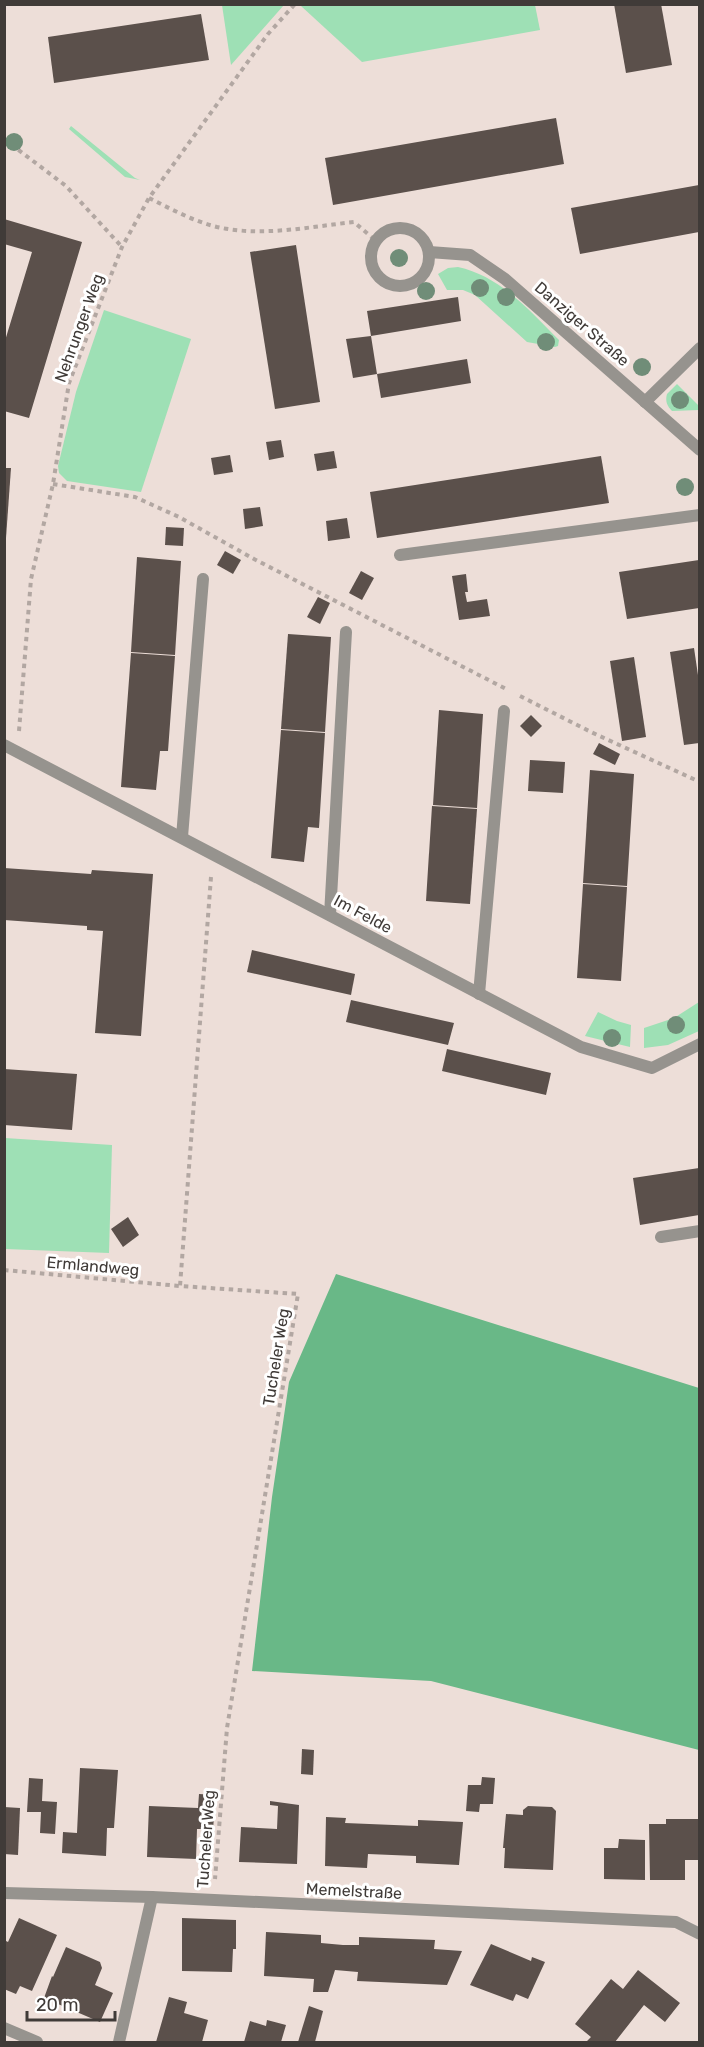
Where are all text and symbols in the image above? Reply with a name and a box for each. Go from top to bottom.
street label: Nehrunger Weg [51,271,107,385]
street label: Danziger Straße [531,278,633,370]
street label: Im Felde [331,891,395,937]
street label: Ermlandweg [46,1252,140,1280]
street label: Tucheler Weg [259,1307,293,1407]
street label: Tucheler Weg [193,1789,219,1889]
street label: Memelstraße [305,1879,403,1903]
scale bar [27,1984,116,2022]
text: 20 m [36,1994,78,2016]

